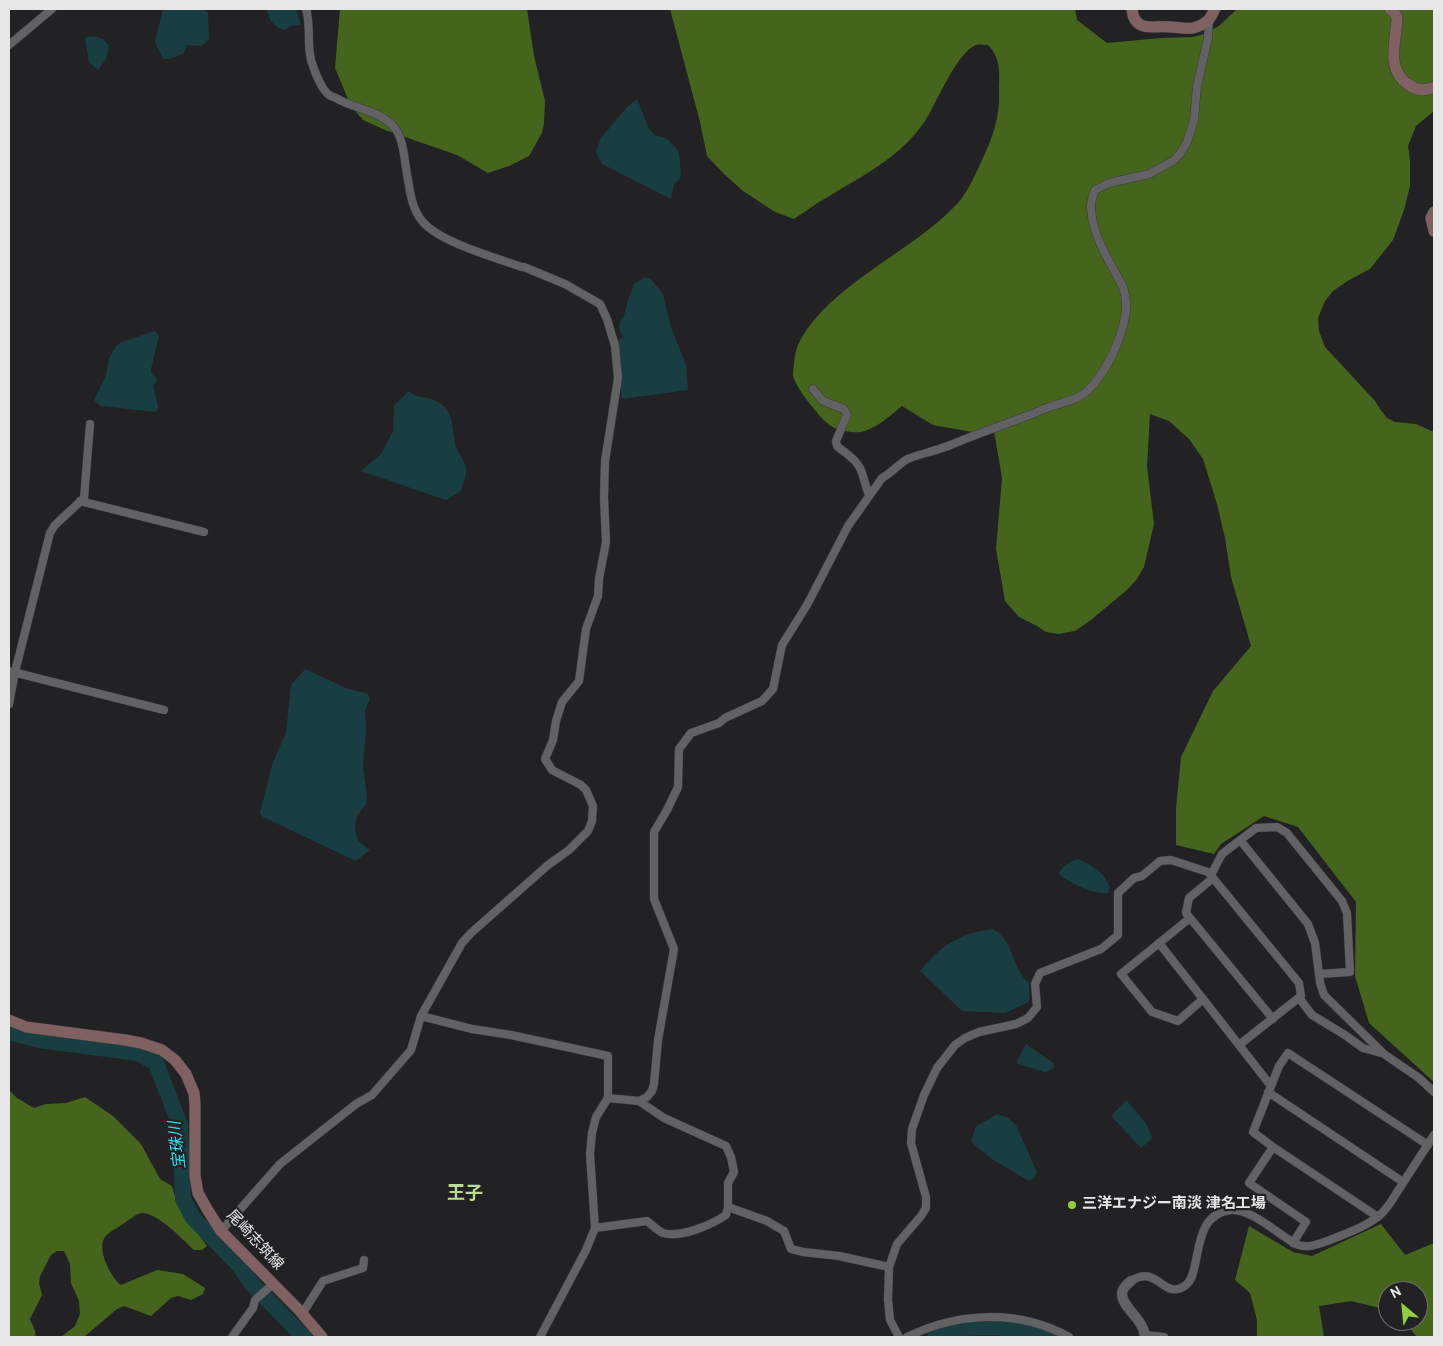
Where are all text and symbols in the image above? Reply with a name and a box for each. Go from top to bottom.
water label: 宝珠川 [167,1120,191,1170]
district label: 王子 [447,1184,483,1206]
place label: 三洋エナジー南淡 津名工場 [1082,1196,1266,1214]
marker: 三洋エナジー南淡 津名工場 [1066,1199,1078,1211]
street label: 尾崎志筑線 [222,1207,286,1275]
north arrow [1378,1281,1428,1331]
text: N [1388,1283,1405,1303]

